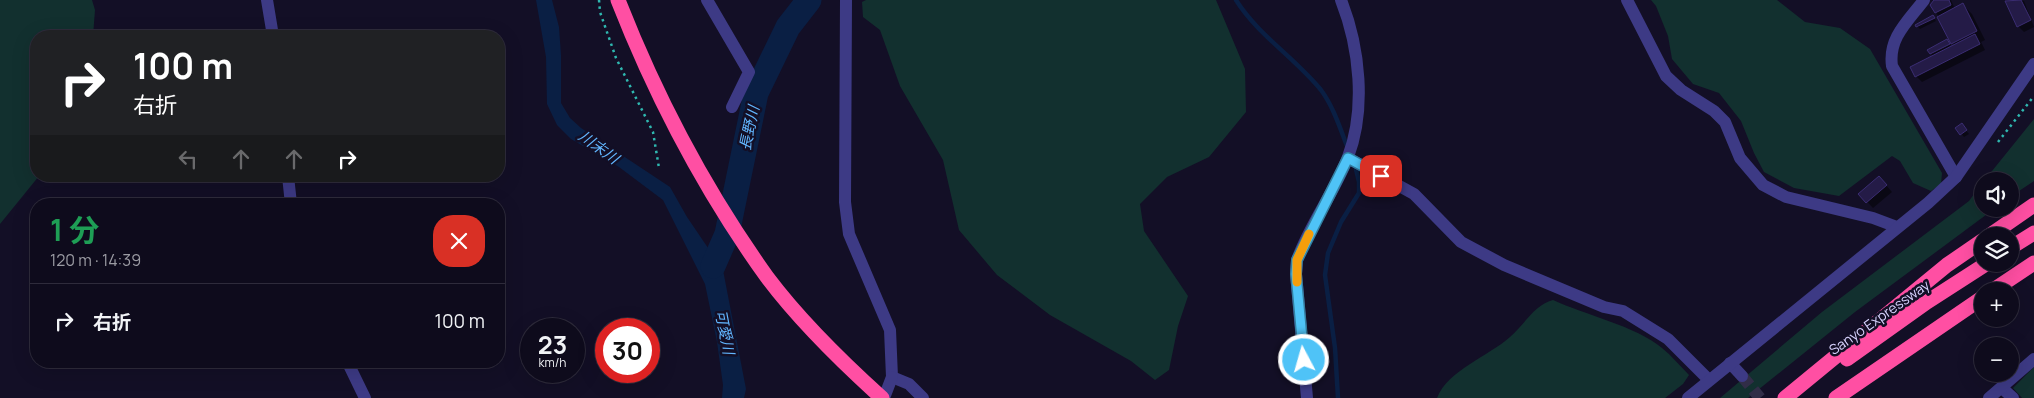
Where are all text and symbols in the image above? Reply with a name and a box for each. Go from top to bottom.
text: 100 m [133,42,233,90]
icon: right [50,50,115,115]
text: 右折 [133,90,177,120]
water label: 長野川 [734,102,764,152]
water label: 川末川 [575,125,625,170]
icon: left [174,145,202,173]
icon: ahead [227,145,255,173]
icon: ahead [280,145,308,173]
icon: right [333,145,361,173]
pin [1360,155,1402,197]
icon: arrive [1367,162,1395,190]
map controls [1974,172,2019,382]
button: sound [1974,172,2019,217]
text: 1 分 [50,209,99,250]
button: close [433,215,485,267]
button: layers [1974,227,2019,272]
text: 120 m · 14:39 [50,249,141,271]
street label: Sanyo Expressway [1825,275,1934,359]
button: + [1974,282,2019,327]
icon: right [50,307,78,335]
text: 100 m [434,308,485,334]
water label: 可愛川 [710,308,740,358]
text: 右折 [93,309,131,335]
speed limit sign: 30 [595,318,660,383]
text: 23 [538,327,567,362]
position arrow [1277,333,1329,385]
button: − [1974,337,2019,382]
text: km/h [539,354,566,371]

